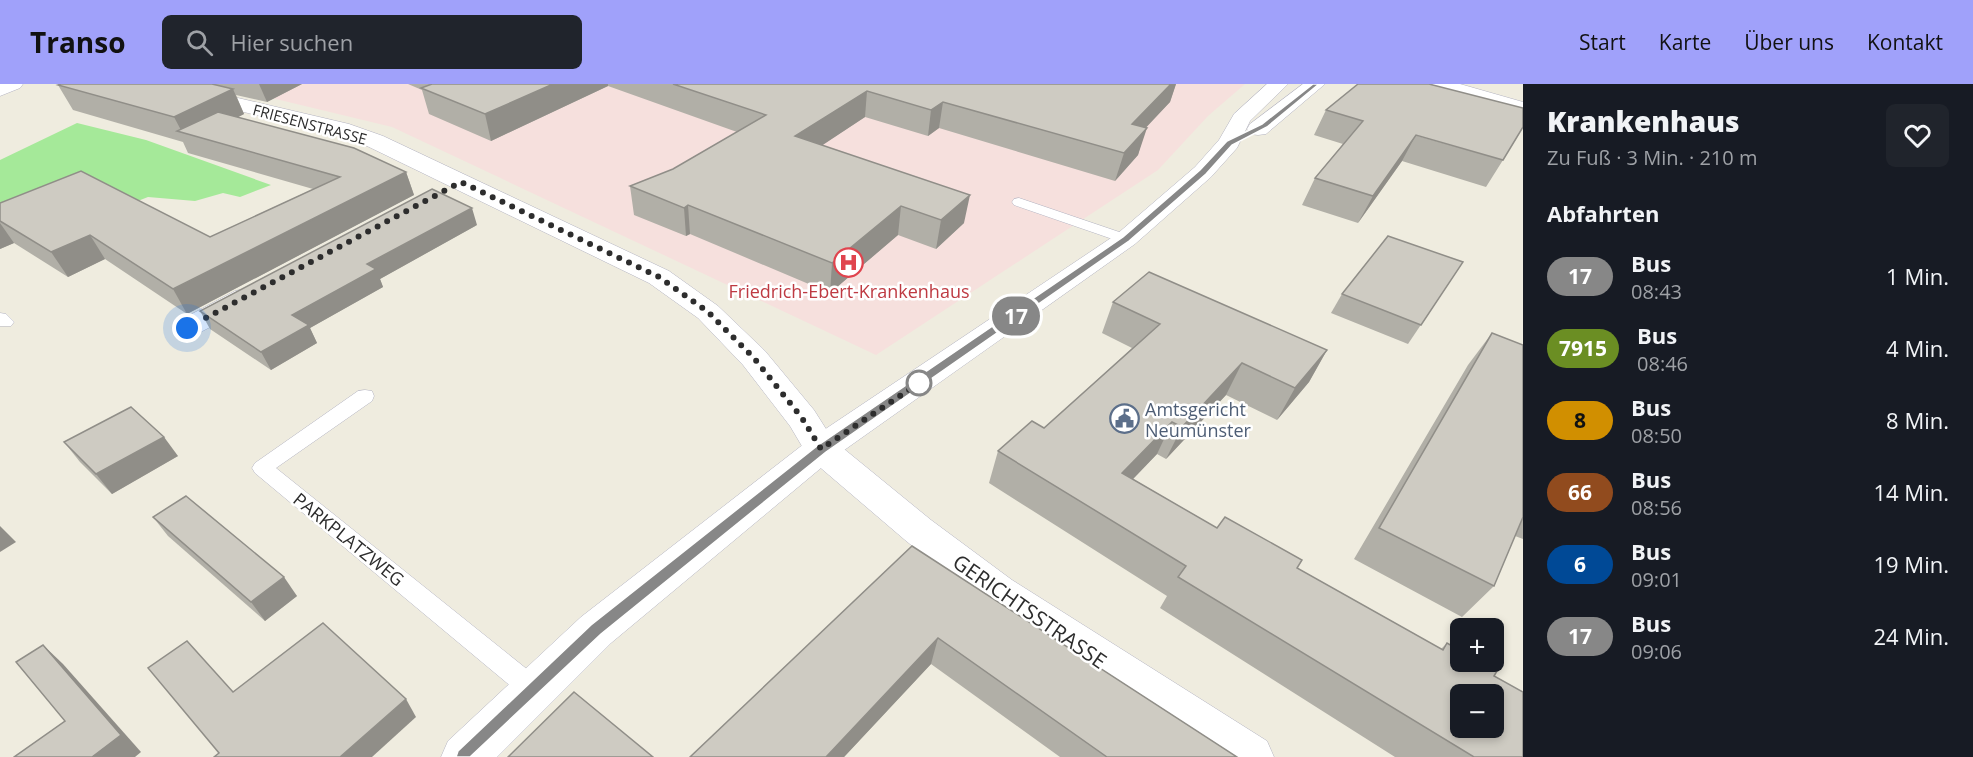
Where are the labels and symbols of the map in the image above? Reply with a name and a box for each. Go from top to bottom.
street label: FRIESENSTRASSE [251,99,369,149]
hospital icon: Friedrich-Ebert-Krankenhaus [833,246,865,278]
place label: Friedrich-Ebert-Krankenhaus [728,279,970,303]
line badge: 17 [989,296,1043,336]
your location [172,313,202,343]
unlabelled marker [906,370,932,396]
place label: Amtsgericht Neumünster [1145,397,1252,442]
public building icon: Amtsgericht Neumünster [1108,403,1140,435]
street label: PARKPLATZWEG [289,487,409,591]
street label: GERICHTSSTRASSE [948,547,1112,675]

